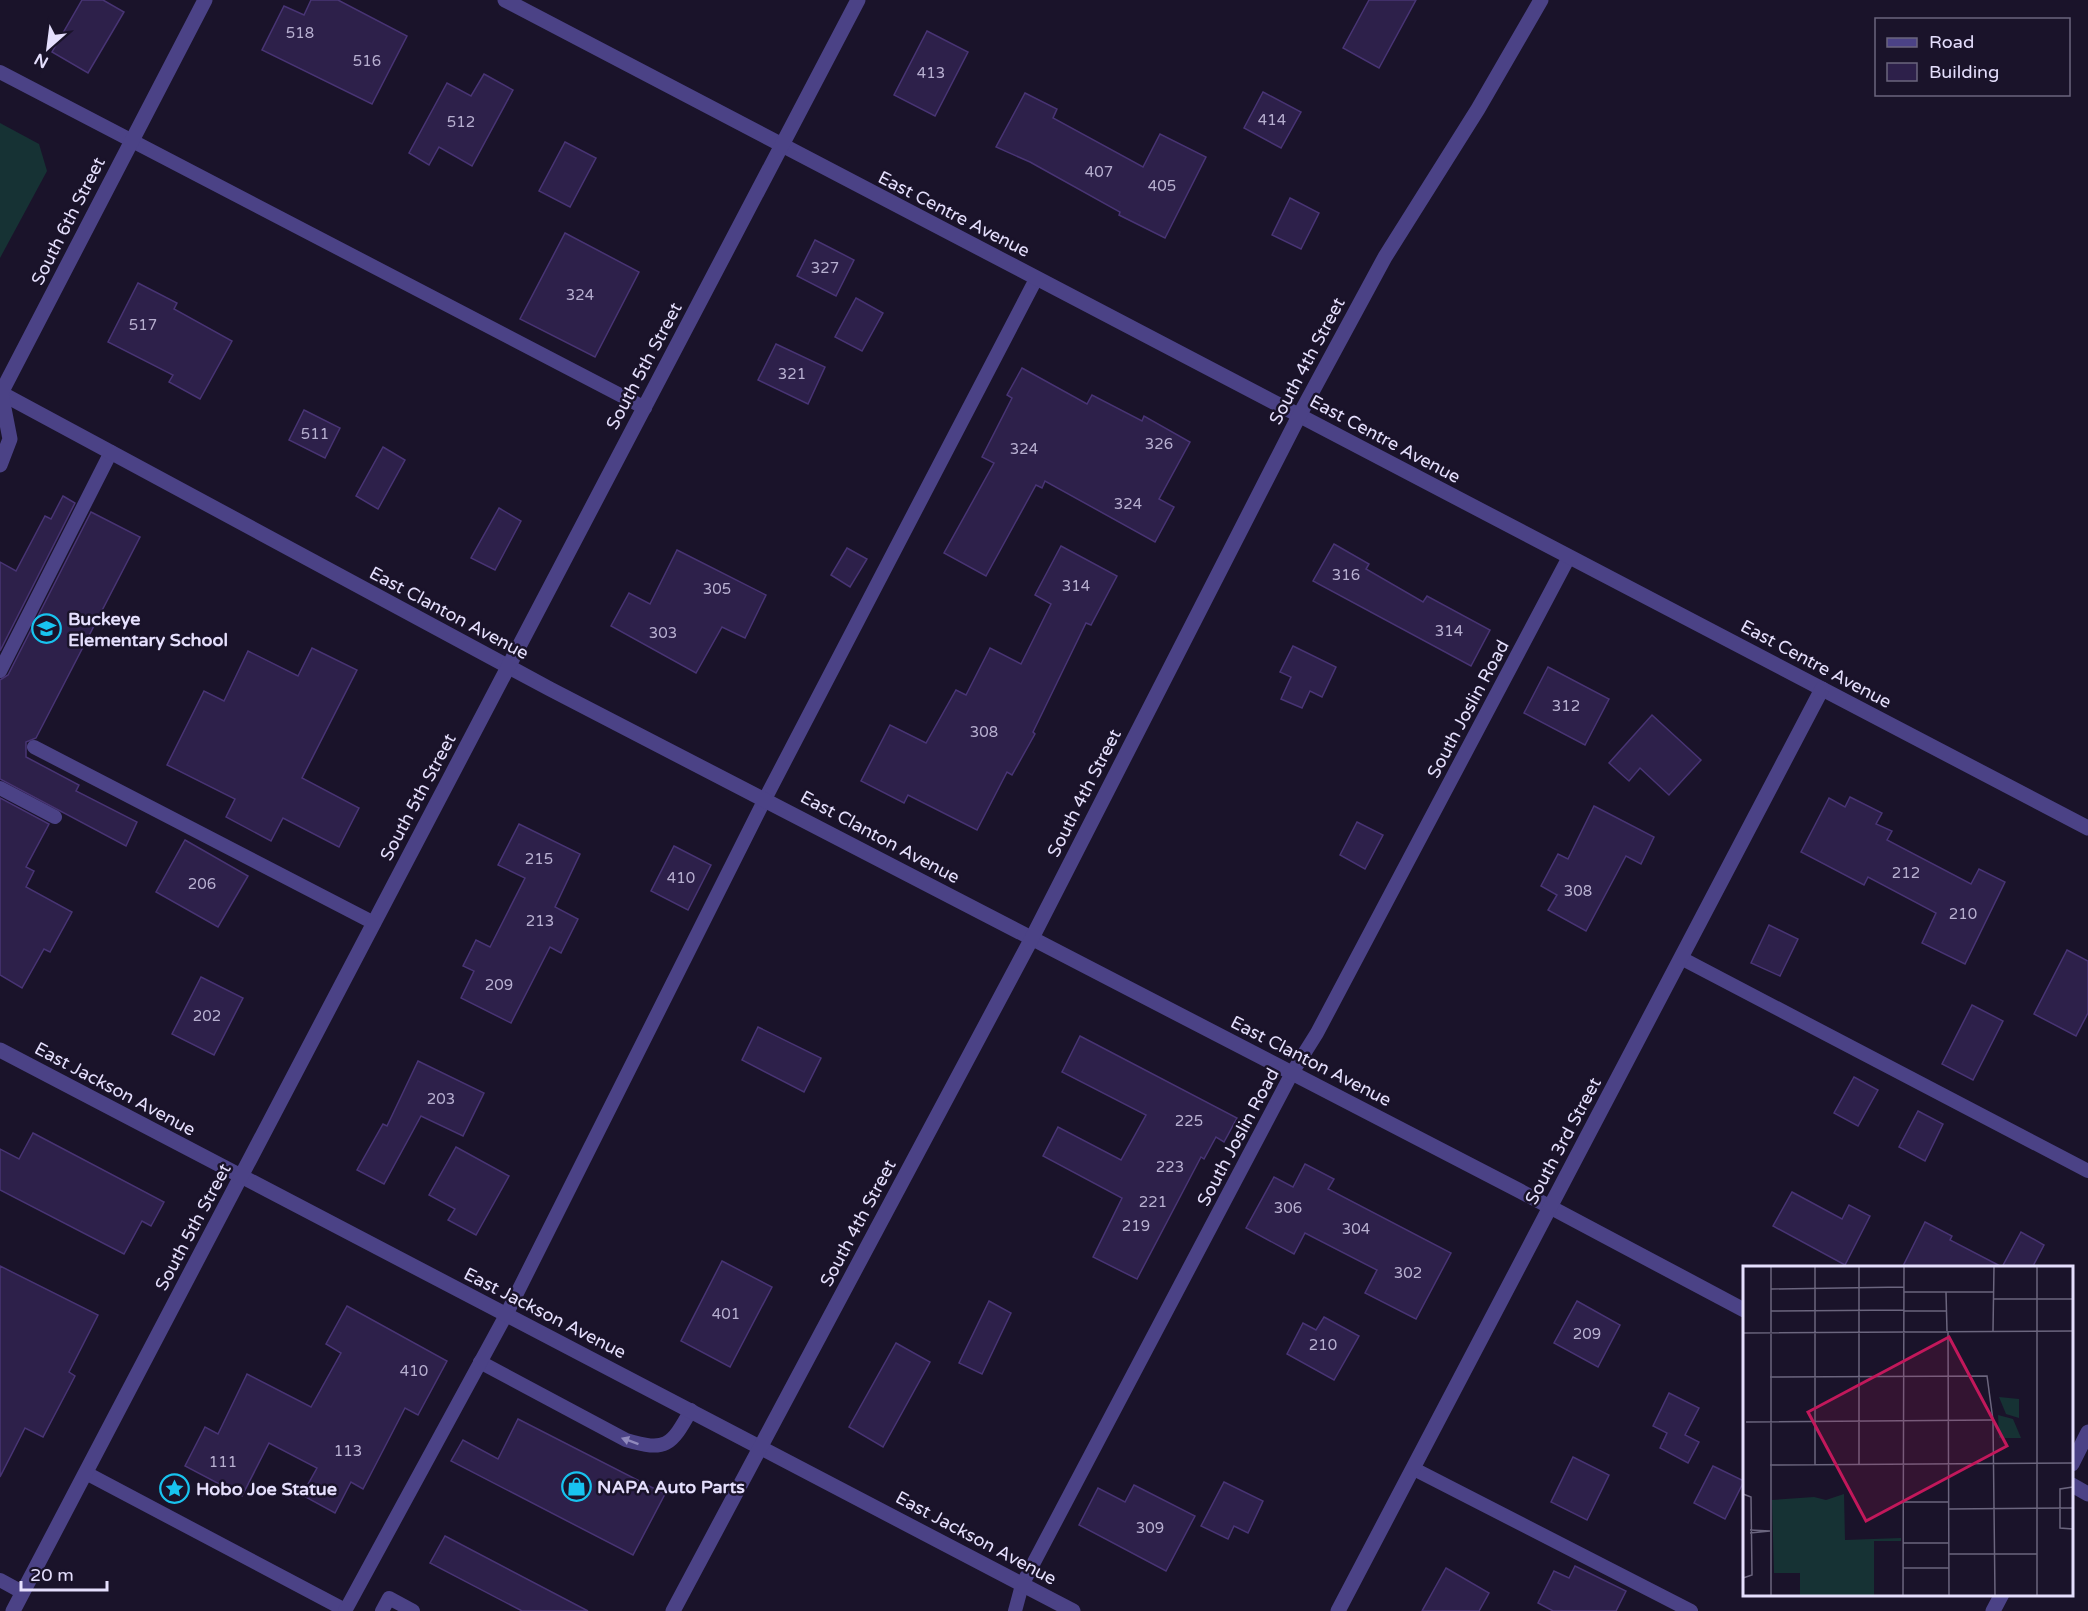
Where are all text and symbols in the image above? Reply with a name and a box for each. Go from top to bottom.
north arrow [18,18,78,78]
legend [1875,18,2070,96]
house number: 518 [286,24,314,42]
text: Road [1929,31,1974,53]
text: N [31,49,52,72]
house number: 516 [353,52,381,70]
text: Building [1929,61,1999,83]
house number: 413 [917,64,945,82]
house number: 414 [1258,111,1286,129]
house number: 512 [447,113,475,131]
street label: South 6th Street [26,153,110,289]
house number: 407 [1085,163,1113,181]
street label: East Centre Avenue [874,166,1034,262]
house number: 405 [1148,177,1176,195]
house number: 327 [811,259,839,277]
house number: 324 [566,286,594,304]
street label: South 4th Street [1264,294,1350,428]
street label: South 5th Street [601,299,687,433]
house number: 517 [129,316,157,334]
house number: 321 [778,365,806,383]
street label: East Centre Avenue [1306,390,1464,488]
house number: 511 [301,425,329,443]
house number: 326 [1145,435,1173,453]
house number: 324 [1010,440,1038,458]
house number: 324 [1114,495,1142,513]
street label: East Clanton Avenue [366,562,532,664]
house number: 316 [1332,566,1360,584]
house number: 314 [1062,577,1090,595]
house number: 305 [703,580,731,598]
place label: Buckeye Elementary School [68,608,228,651]
school or university icon: Buckeye Elementary School [31,613,63,645]
street label: East Centre Avenue [1737,615,1895,713]
house number: 314 [1435,622,1463,640]
house number: 303 [649,624,677,642]
street label: South Joslin Road [1422,636,1514,782]
house number: 312 [1552,697,1580,715]
house number: 308 [970,723,998,741]
street label: South 4th Street [1042,725,1126,861]
street label: South 5th Street [375,730,461,864]
street label: East Clanton Avenue [797,786,963,888]
house number: 215 [525,850,553,868]
house number: 212 [1892,864,1920,882]
house number: 410 [667,869,695,887]
house number: 206 [188,875,216,893]
house number: 308 [1564,882,1592,900]
house number: 210 [1949,905,1977,923]
house number: 213 [526,912,554,930]
house number: 209 [485,976,513,994]
house number: 202 [193,1007,221,1025]
street label: East Clanton Avenue [1227,1011,1395,1111]
street label: East Jackson Avenue [31,1037,199,1141]
street label: South Joslin Road [1192,1064,1284,1210]
street label: South 3rd Street [1520,1074,1606,1208]
house number: 203 [427,1090,455,1108]
house number: 225 [1175,1112,1203,1130]
street label: South 4th Street [815,1156,901,1290]
house number: 223 [1156,1158,1184,1176]
street label: South 5th Street [150,1160,236,1294]
house number: 221 [1139,1193,1167,1211]
house number: 306 [1274,1199,1302,1217]
house number: 219 [1122,1217,1150,1235]
house number: 304 [1342,1220,1370,1238]
street label: East Jackson Avenue [460,1263,630,1363]
house number: 302 [1394,1264,1422,1282]
inset map [1743,1266,2073,1596]
house number: 401 [712,1305,740,1323]
house number: 209 [1573,1325,1601,1343]
house number: 210 [1309,1336,1337,1354]
house number: 410 [400,1362,428,1380]
one-way arrow [621,1435,639,1445]
house number: 113 [334,1442,362,1460]
house number: 111 [209,1453,237,1471]
shop icon: NAPA Auto Parts [560,1471,592,1503]
place icon: Hobo Joe Statue [159,1473,191,1505]
place label: NAPA Auto Parts [597,1476,745,1498]
place label: Hobo Joe Statue [196,1478,337,1500]
street label: East Jackson Avenue [892,1486,1060,1590]
house number: 309 [1136,1519,1164,1537]
scale bar [21,1554,106,1592]
text: 20 m [30,1564,74,1586]

